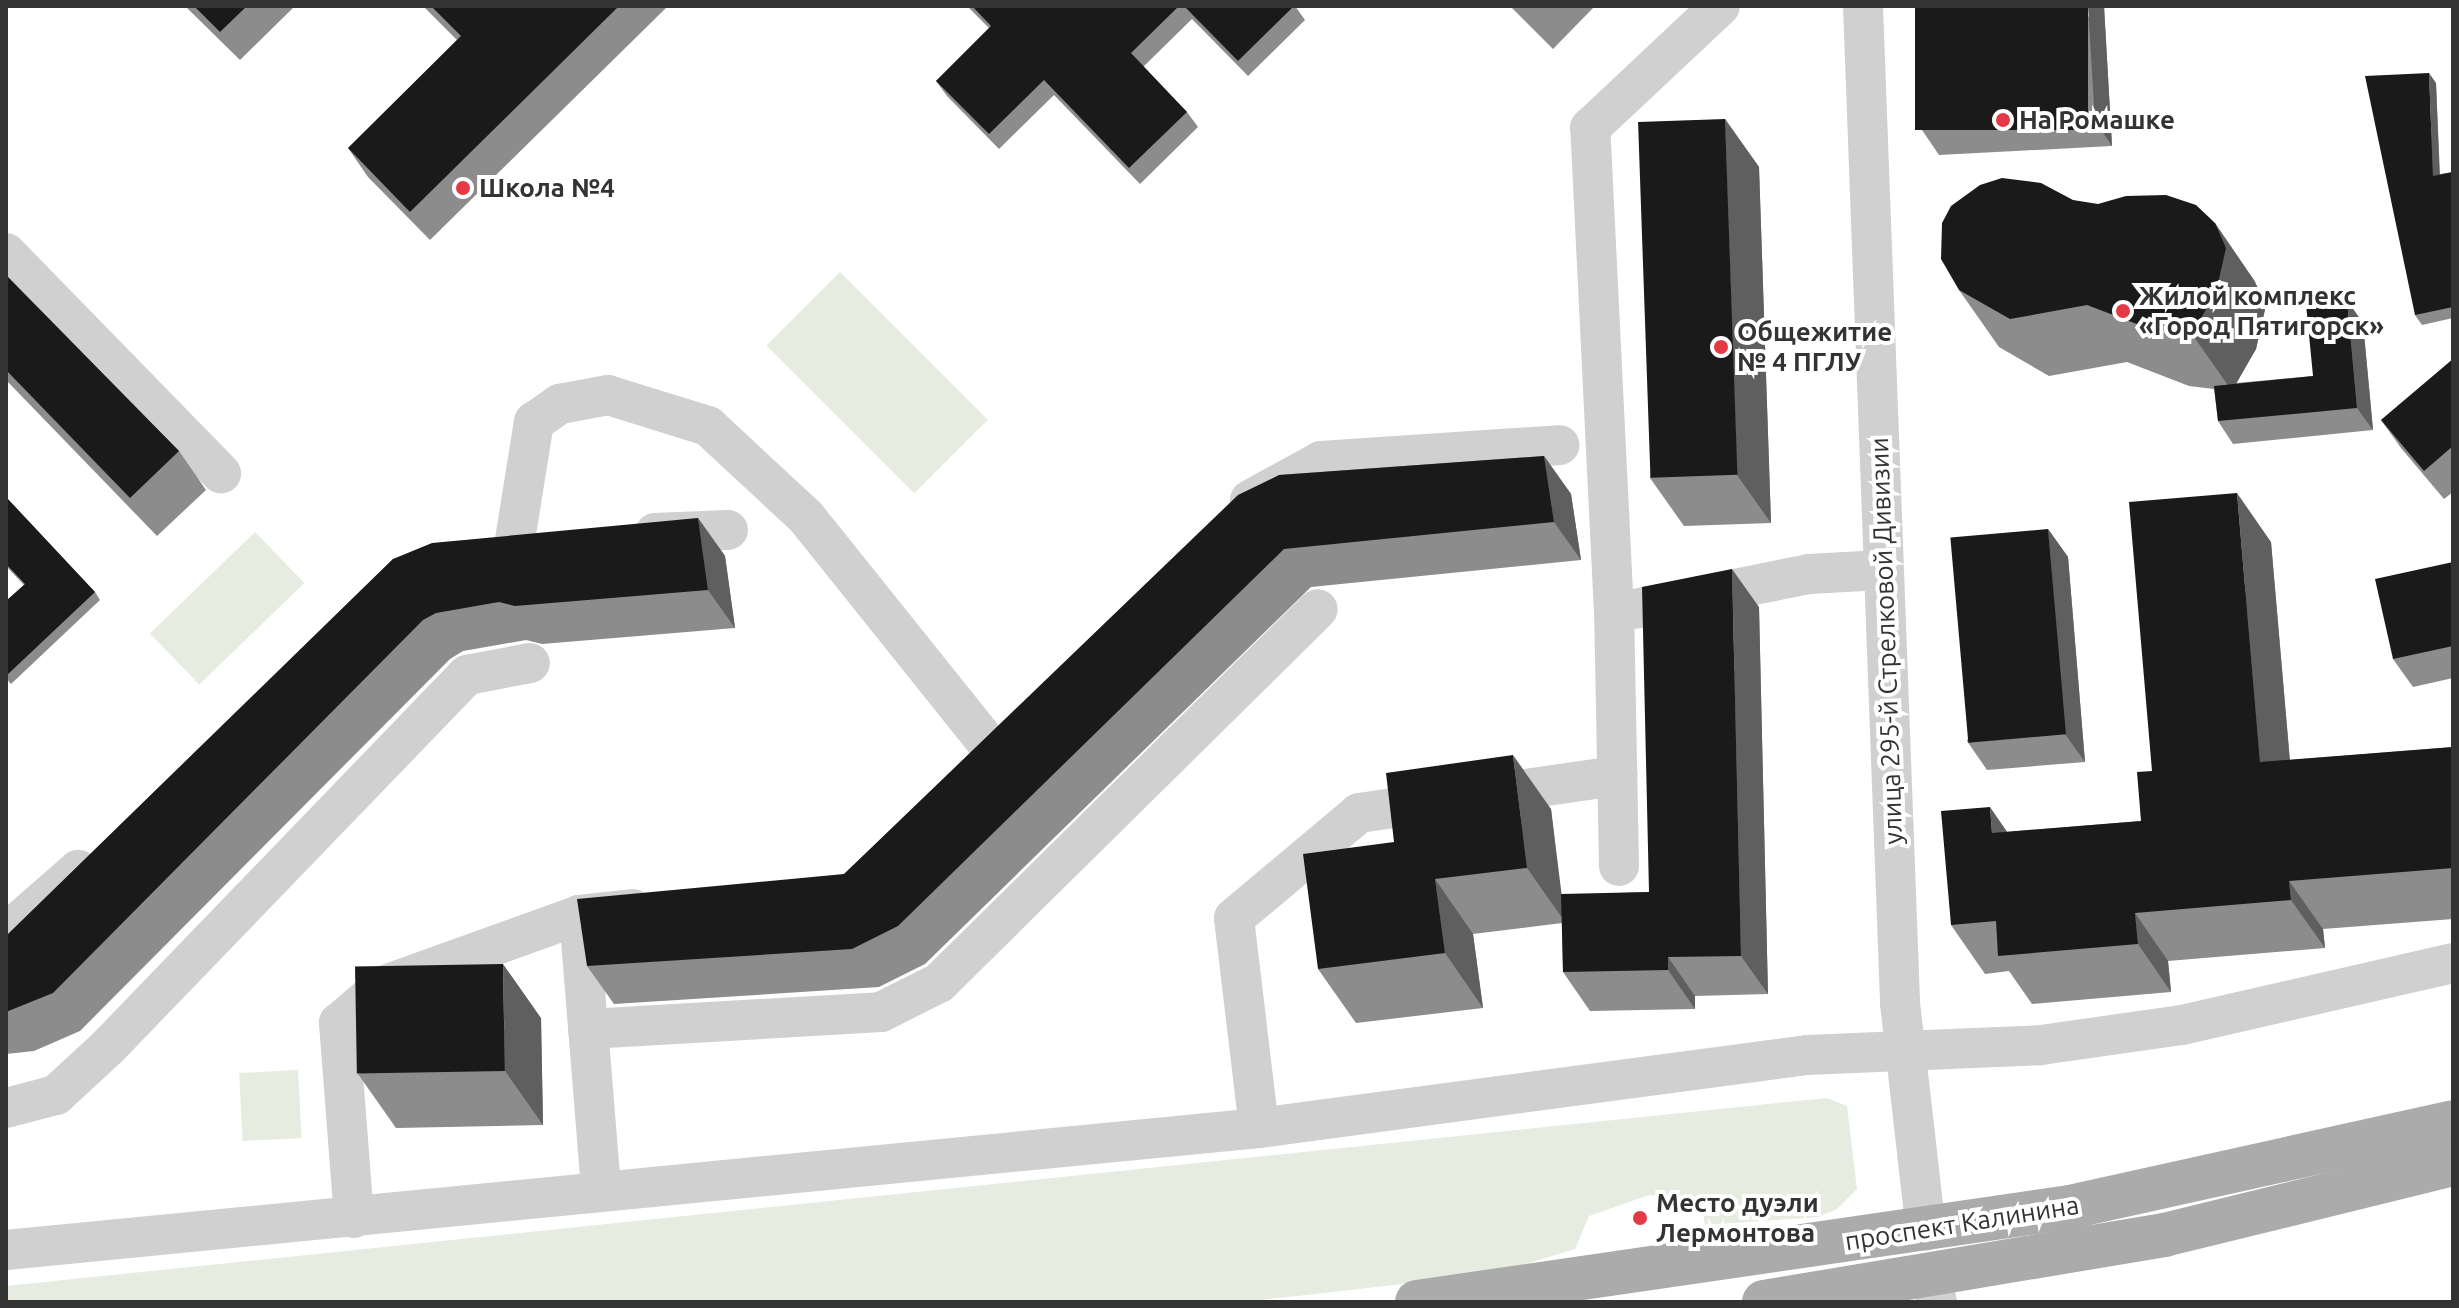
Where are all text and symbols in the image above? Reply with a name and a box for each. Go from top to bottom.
place label: На Ромашке [2019,104,2175,136]
marker: На Ромашке [1994,111,2012,129]
place label: Школа №4 [479,172,615,204]
marker: Школа №4 [454,179,472,197]
place label: Жилой комплекс «Город Пятигорск» [2139,280,2384,342]
marker: Жилой комплекс «Город Пятигорск» [2114,302,2132,320]
place label: Общежитие № 4 ПГЛУ [1737,316,1892,378]
marker: Общежитие № 4 ПГЛУ [1712,338,1730,356]
street label: улица 295-й Стрелковой Дивизии [1863,437,1909,845]
place label: Место дуэли Лермонтова [1656,1187,1819,1248]
street label: проспект Калинина [1843,1189,2081,1257]
marker: Место дуэли Лермонтова [1631,1209,1649,1227]

